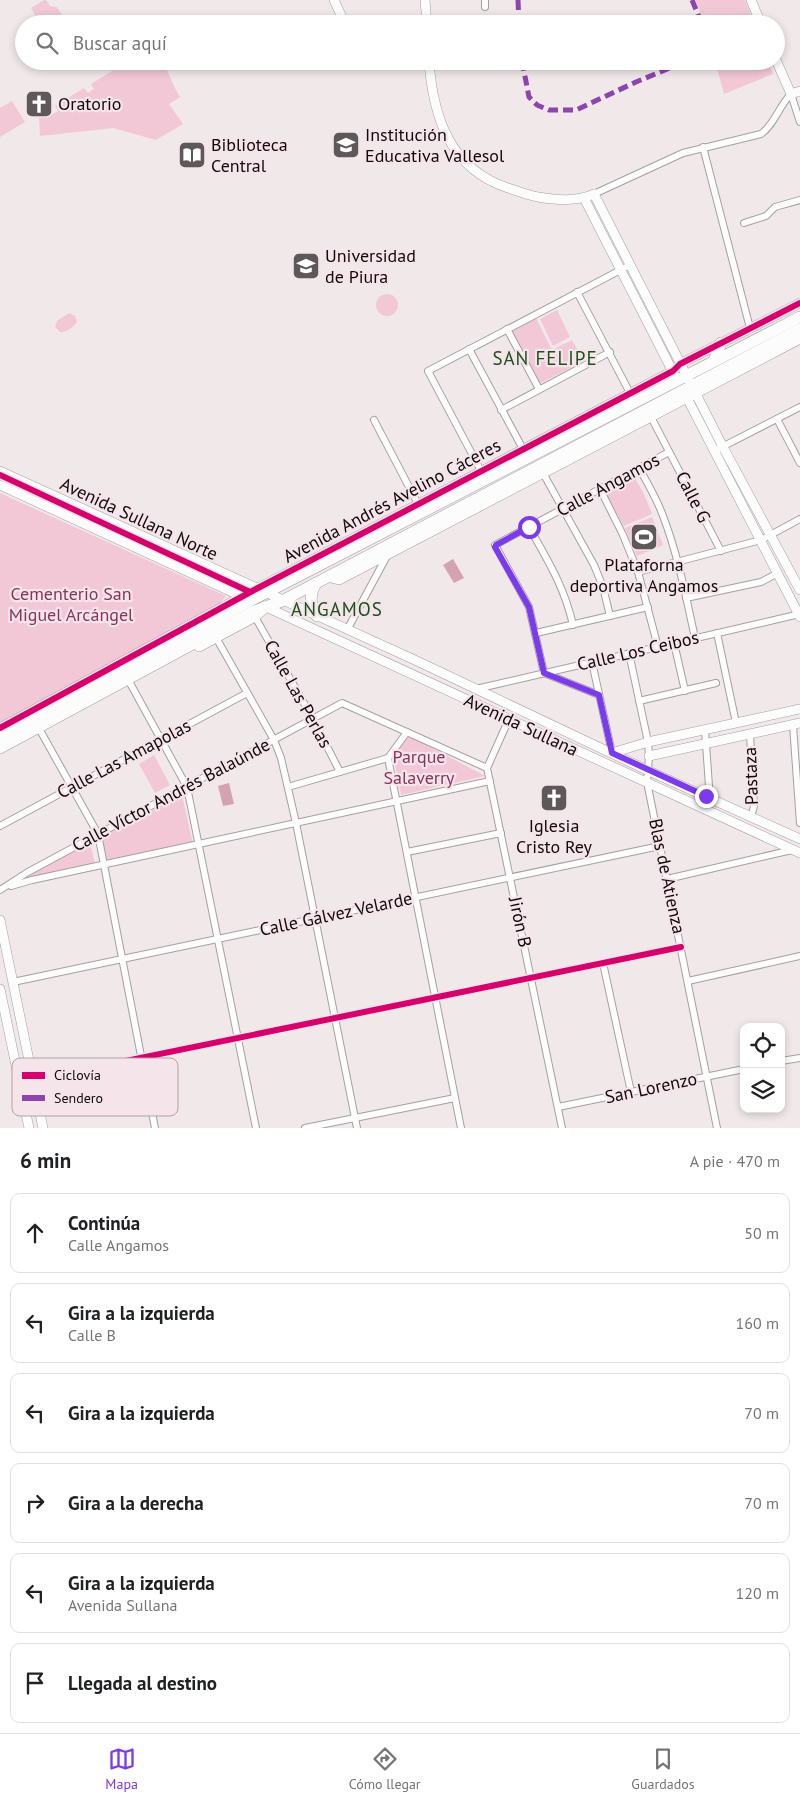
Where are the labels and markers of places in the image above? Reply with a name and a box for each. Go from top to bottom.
church icon: Oratorio [24,89,54,119]
place label: Oratorio [58,92,122,115]
place label: Institución Educativa Vallesol [365,123,505,167]
school or university icon: Institución Educativa Vallesol [331,130,361,160]
place label: Biblioteca Central [211,133,288,177]
library icon: Biblioteca Central [177,140,207,170]
place label: Universidad de Piura [325,244,416,288]
school or university icon: Universidad de Piura [291,251,321,281]
sports icon: Plataforna deportiva Angamos [629,522,659,552]
place label: Plataforna deportiva Angamos [570,553,718,597]
church icon: Iglesia Cristo Rey [539,783,569,813]
place label: Iglesia Cristo Rey [516,814,593,858]

